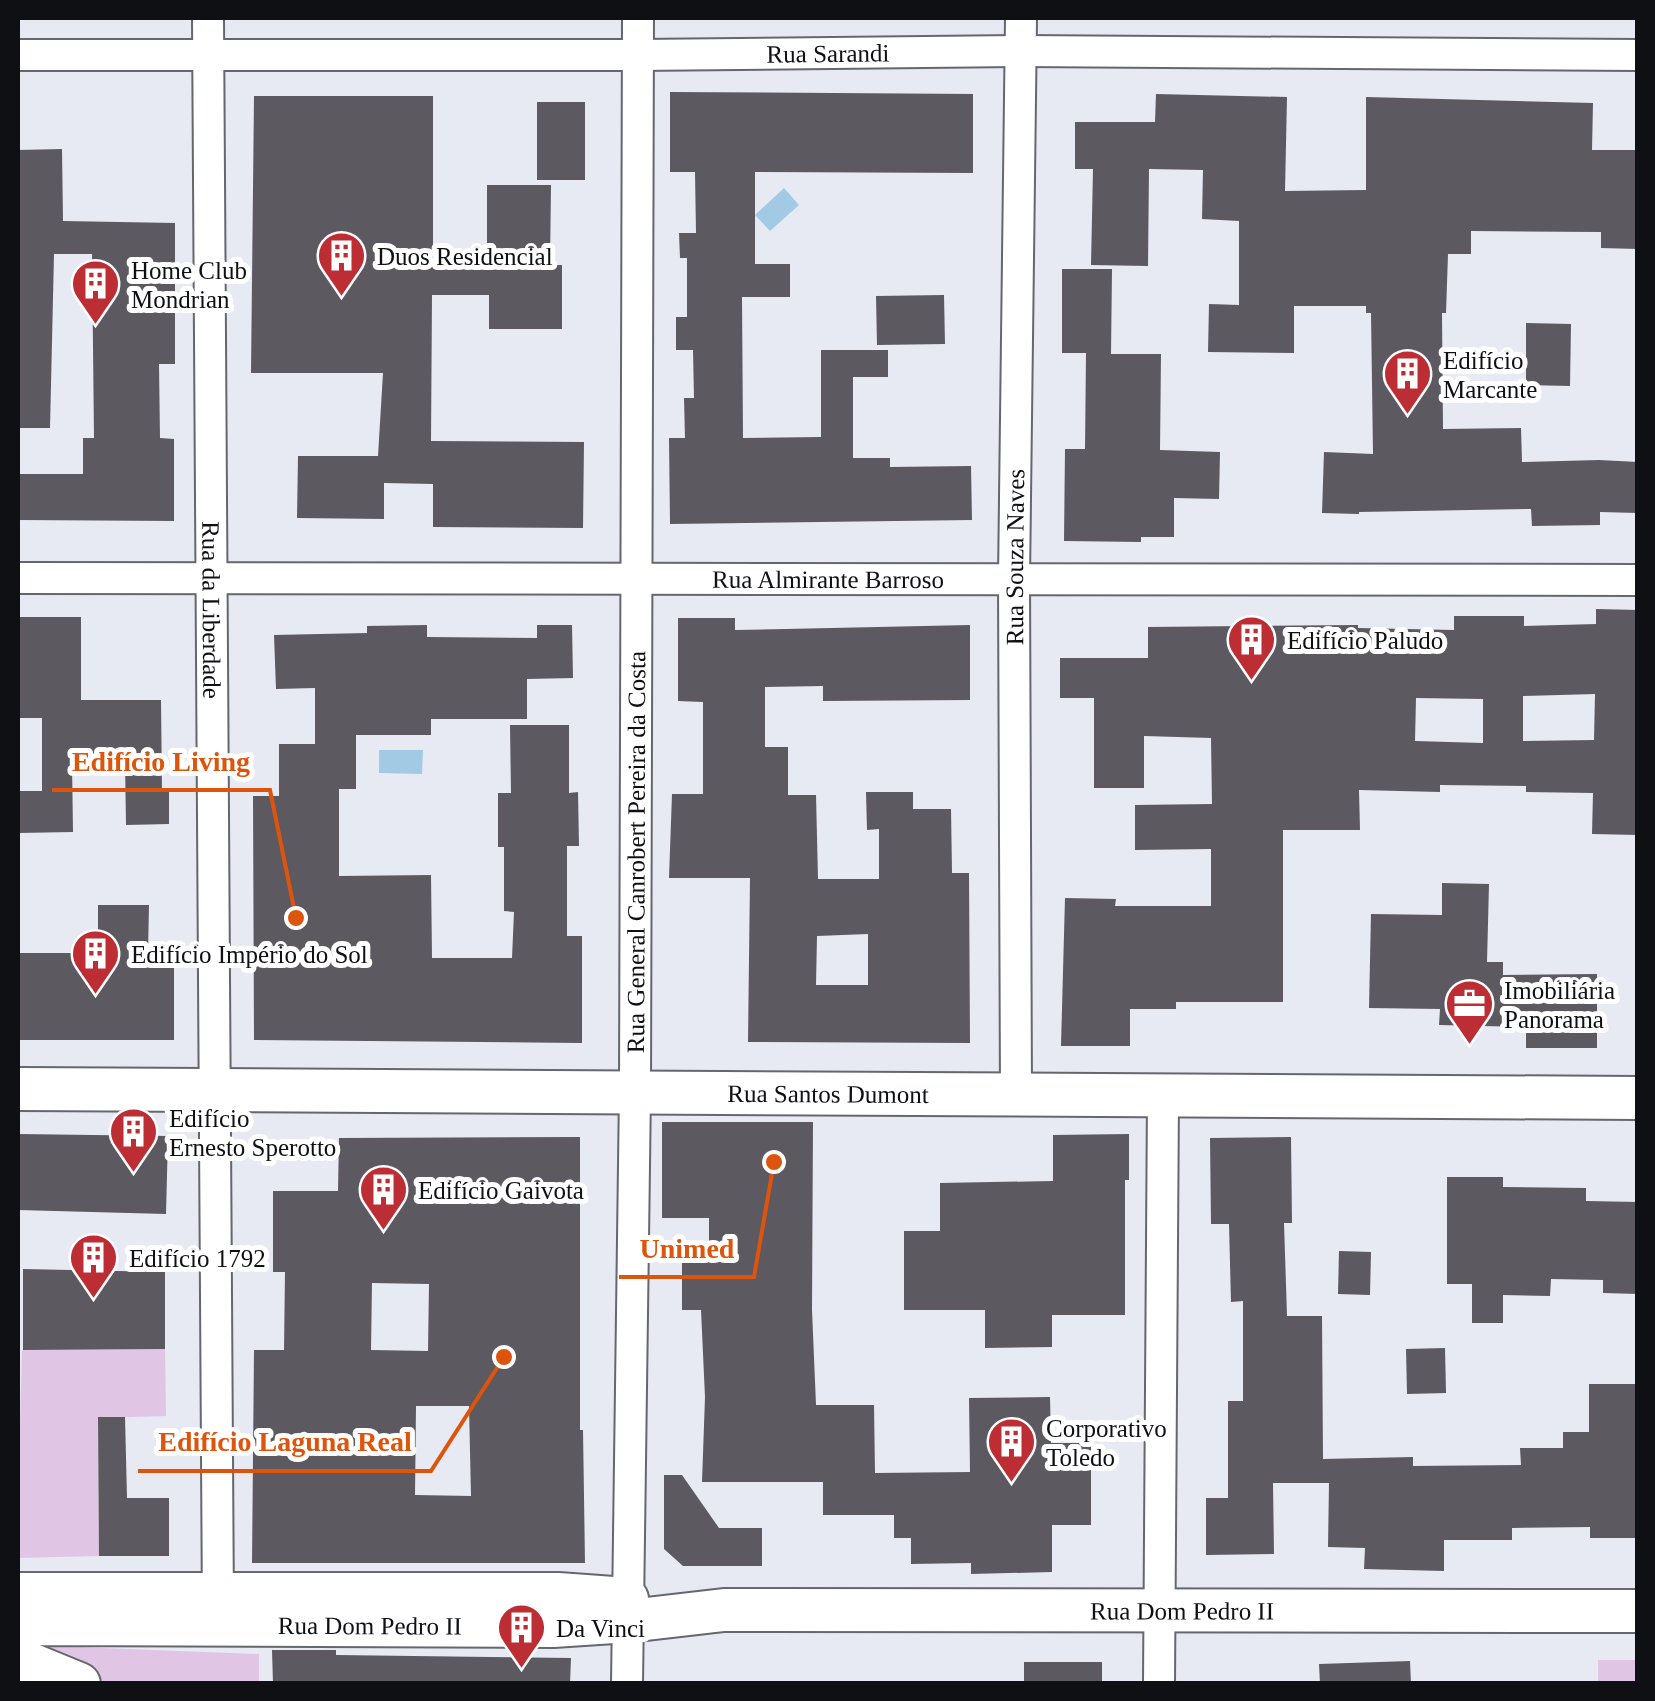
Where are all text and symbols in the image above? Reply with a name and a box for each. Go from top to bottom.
street label: Rua Sarandi [766,39,890,67]
building icon: Duos Residencial [316,230,368,298]
place label: Duos Residencial [377,243,553,270]
place label: Home Club Mondrian [131,257,247,313]
building icon: Home Club Mondrian [70,258,122,326]
place label: Edifício Marcante [1443,347,1537,403]
building icon: Edifício Marcante [1382,348,1434,416]
street label: Rua Souza Naves [1000,469,1029,645]
street label: Rua da Liberdade [198,521,226,699]
street label: Rua Almirante Barroso [712,565,944,593]
building icon: Edifício Paludo [1226,614,1278,682]
place label: Edifício Paludo [1287,627,1443,654]
street label: Rua General Canrobert Pereira da Costa [622,651,650,1053]
callout: Edifício Living [52,732,270,790]
text: Edifício Living [72,746,250,777]
building icon: Edifício Império do Sol [70,928,122,996]
place label: Edifício Império do Sol [131,941,368,968]
place label: Imobiliária Panorama [1504,977,1615,1033]
office icon: Imobiliária Panorama [1443,978,1495,1046]
street label: Rua Santos Dumont [727,1079,929,1108]
place label: Edifício Ernesto Sperotto [169,1105,336,1161]
building icon: Edifício Ernesto Sperotto [108,1106,160,1174]
building icon: Edifício Gaivota [357,1164,409,1232]
place label: Edifício Gaivota [418,1177,584,1204]
callout: Unimed [619,1219,754,1277]
building icon: Edifício 1792 [68,1232,120,1300]
text: Unimed [640,1233,735,1264]
place label: Edifício 1792 [129,1245,266,1272]
callout: Edifício Laguna Real [138,1413,431,1471]
place label: Corporativo Toledo [1046,1415,1167,1471]
building icon: Corporativo Toledo [985,1416,1037,1484]
text: Edifício Laguna Real [158,1426,412,1457]
street label: Rua Dom Pedro II [1090,1597,1274,1624]
building icon: Da Vinci [495,1602,547,1670]
street label: Rua Dom Pedro II [278,1611,462,1639]
place label: Da Vinci [556,1615,645,1642]

